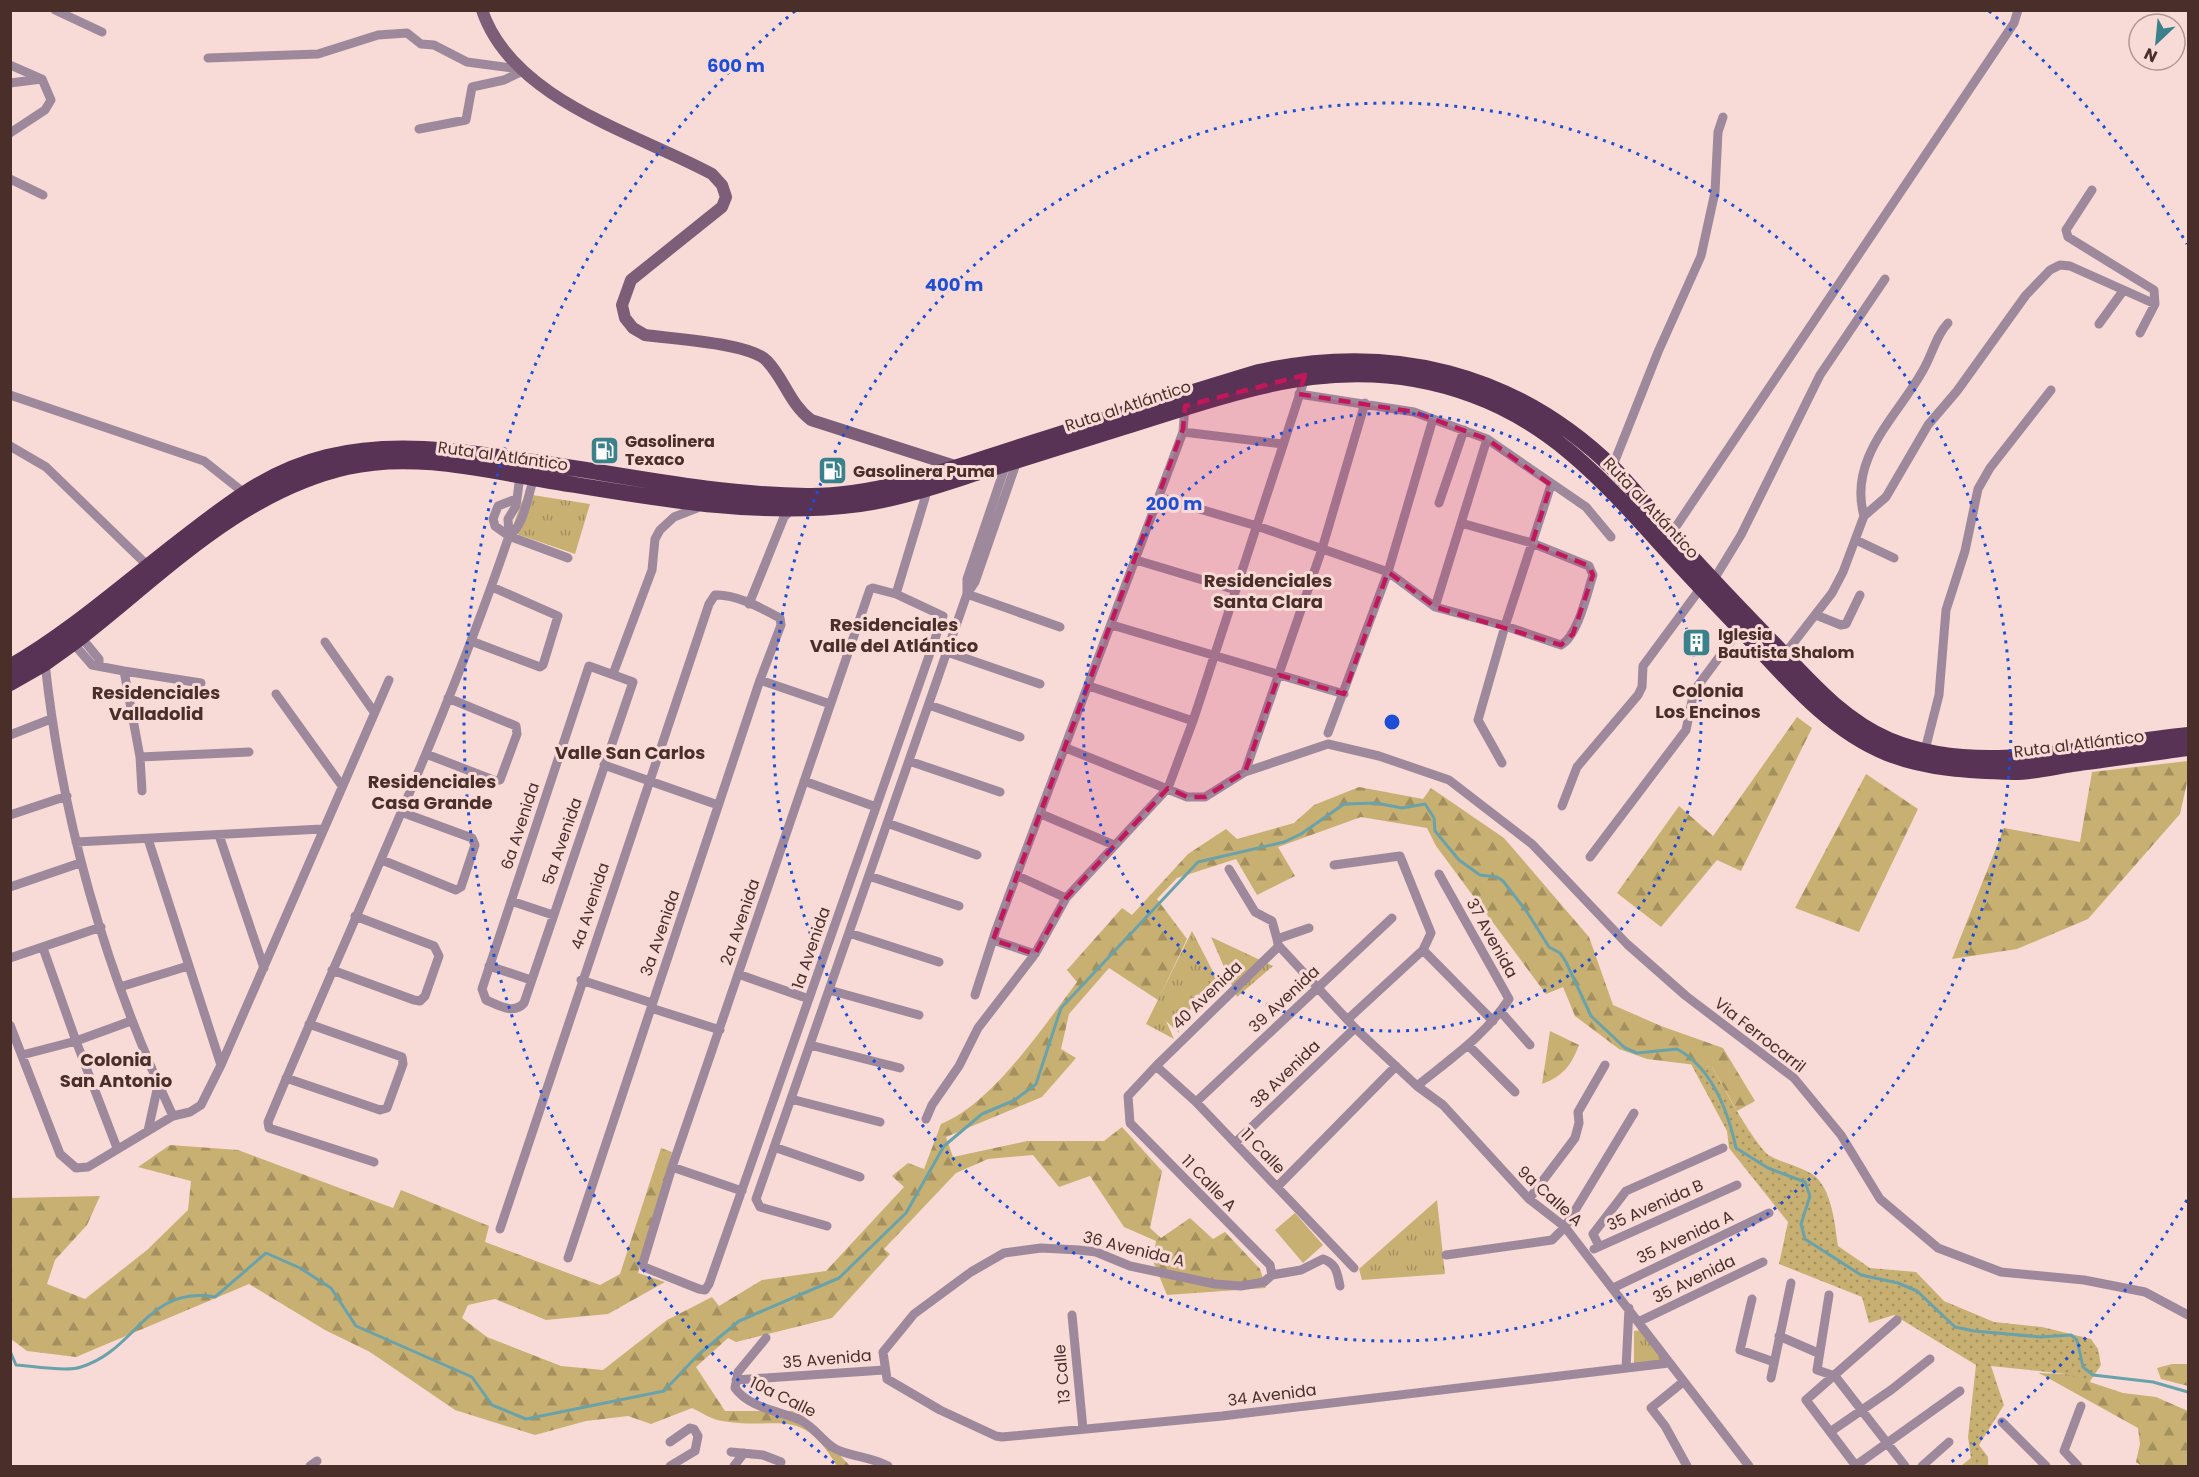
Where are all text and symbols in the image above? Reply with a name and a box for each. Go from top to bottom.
north arrow [2127,12,2187,72]
text: N [2140,42,2161,68]
text: 600 m [707,53,765,78]
text: 400 m [925,272,983,297]
street label: Ruta al Atlántico [1062,375,1194,437]
place label: Gasolinera Texaco [625,430,715,471]
fuel station icon: Gasolinera Texaco [588,434,620,466]
street label: Ruta al Atlántico [436,435,570,477]
street label: Ruta al Atlántico [1598,452,1704,564]
fuel station icon: Gasolinera Puma [816,455,848,487]
place label: Gasolinera Puma [853,460,995,483]
text: 200 m [1146,491,1202,516]
district label: Residenciales Santa Clara [1204,568,1332,614]
district label: Residenciales Valle del Atlántico [810,612,978,658]
place label: Iglesia Bautista Shalom [1718,623,1854,664]
building icon: Iglesia Bautista Shalom [1681,627,1713,659]
district label: Colonia Los Encinos [1655,678,1761,724]
district label: Residenciales Valladolid [92,680,220,726]
centre of rings [1382,712,1402,732]
street label: Ruta al Atlántico [2012,725,2146,763]
district label: Valle San Carlos [555,740,705,765]
district label: Residenciales Casa Grande [368,769,496,815]
street label: 6a Avenida [495,779,545,873]
street label: 5a Avenida [536,794,588,888]
street label: 4a Avenida [565,859,615,953]
street label: 2a Avenida [715,876,765,968]
street label: 3a Avenida [634,887,686,979]
street label: 37 Avenida [1461,894,1523,982]
street label: 1a Avenida [786,904,836,992]
street label: 40 Avenida [1167,956,1247,1034]
street label: 39 Avenida [1244,960,1324,1038]
street label: Via Ferrocarril [1709,992,1811,1078]
street label: 38 Avenida [1245,1035,1325,1113]
district label: Colonia San Antonio [60,1047,172,1093]
street label: 11 Calle [1235,1123,1291,1179]
street label: 11 Calle A [1176,1150,1242,1217]
street label: 9a Calle A [1512,1160,1588,1232]
street label: 35 Avenida B [1603,1173,1707,1237]
street label: 35 Avenida A [1633,1204,1737,1269]
street label: 36 Avenida A [1081,1225,1188,1273]
street label: 35 Avenida [1649,1249,1739,1309]
street label: 13 Calle [1048,1343,1076,1405]
street label: 35 Avenida [782,1344,872,1374]
street label: 10a Calle [746,1371,820,1423]
street label: 34 Avenida [1226,1378,1318,1412]

